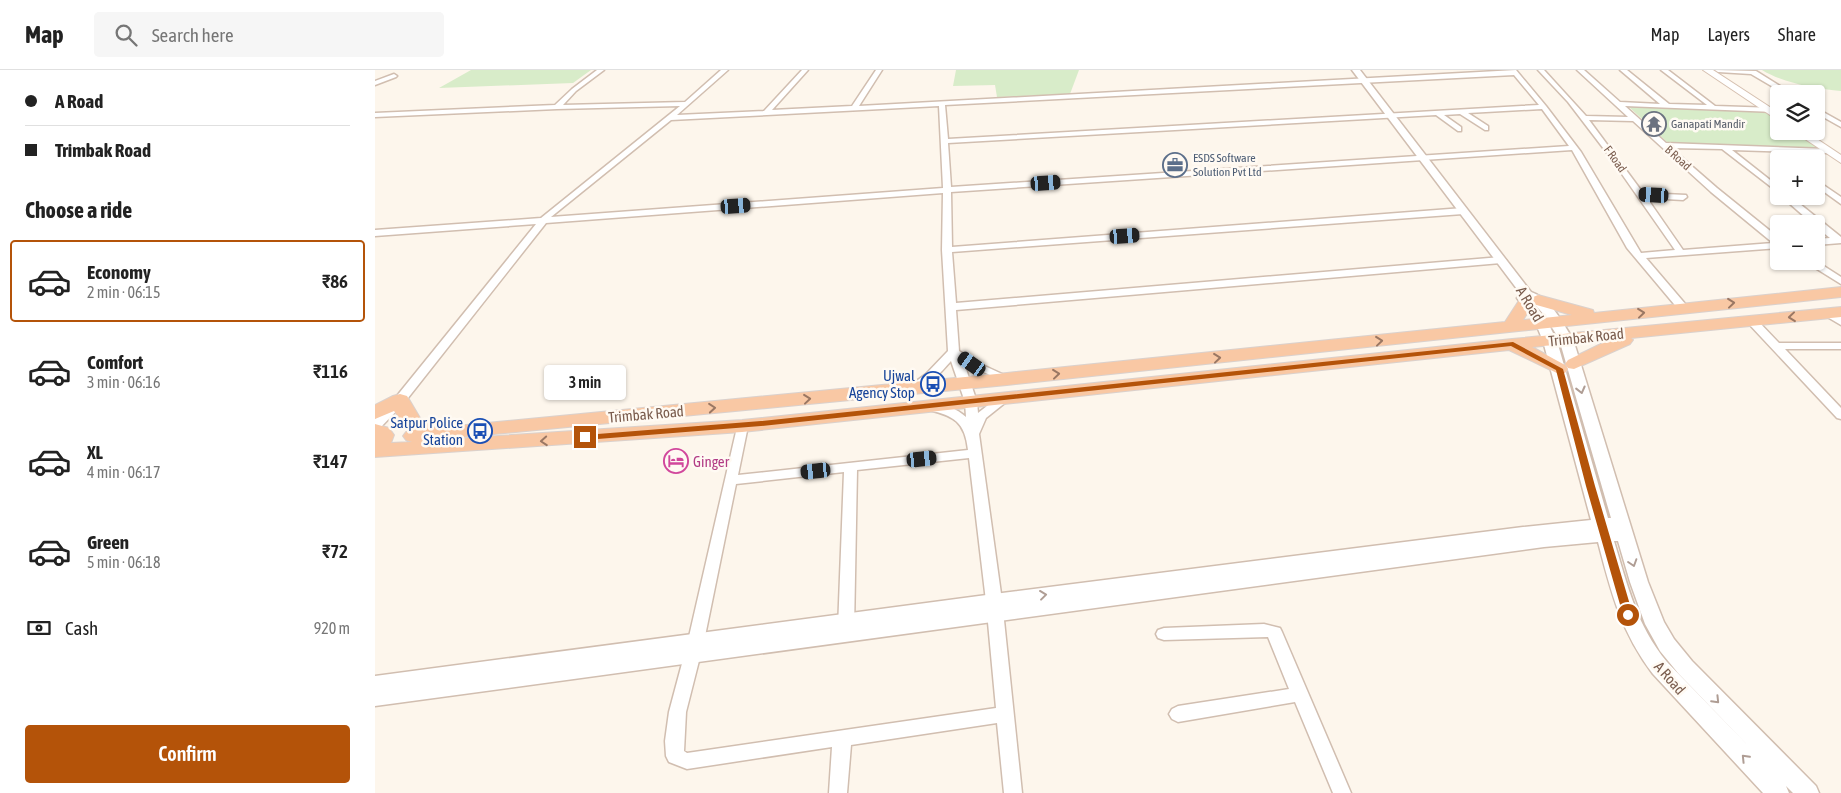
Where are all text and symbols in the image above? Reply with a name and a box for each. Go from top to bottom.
search box [94,12,444,57]
text: Map [25,21,64,48]
icon: search [112,21,140,49]
text: Search here [152,24,234,46]
text: Map [1650,24,1679,45]
text: Layers [1707,24,1750,45]
text: Share [1778,24,1816,45]
map controls [1770,85,1825,270]
button: layers [1770,85,1825,140]
text: A Road [55,90,103,112]
temple icon: Ganapati Mandir [1641,111,1667,137]
place label: Ganapati Mandir [1671,117,1745,131]
text: Trimbak Road [55,139,151,161]
street label: F Road [1601,143,1629,175]
street label: B Road [1662,143,1694,173]
button: + [1770,150,1825,205]
place label: ESDS Software Solution Pvt Ltd [1193,151,1262,179]
office icon: ESDS Software Solution Pvt Ltd [1162,152,1188,178]
car [1030,174,1061,192]
car [1638,187,1669,203]
text: Choose a ride [25,197,132,223]
car [720,197,751,215]
button: − [1770,215,1825,270]
car [1109,227,1140,245]
icon: car [27,259,72,304]
text: Economy [87,261,151,283]
text: ₹86 [322,270,348,292]
text: 2 min · 06:15 [87,283,160,301]
street label: A Road [1513,283,1547,325]
one-way arrow [1727,298,1735,309]
one-way arrow [1637,308,1645,319]
one-way arrow [1788,311,1796,322]
street label: Trimbak Road [1547,325,1625,349]
one-way arrow [1375,336,1383,347]
icon: car [27,349,72,394]
car [955,349,988,379]
text: Comfort [87,351,143,373]
one-way arrow [1214,353,1222,364]
text: ₹116 [313,360,348,382]
callout: 3 min [544,364,626,400]
place label: Ujwal Agency Stop [849,367,915,401]
one-way arrow [1052,369,1060,380]
bus stop icon: Ujwal Agency Stop [920,371,946,397]
text: 3 min · 06:16 [87,373,160,391]
text: 3 min [569,373,601,391]
one-way arrow [1575,386,1586,395]
one-way arrow [803,394,811,405]
street label: Trimbak Road [608,402,684,426]
one-way arrow [708,403,716,414]
place label: Satpur Police Station [391,414,463,448]
bus stop icon: Satpur Police Station [467,418,493,444]
route end [574,426,596,448]
one-way arrow [540,435,548,446]
icon: car [27,439,72,484]
text: XL [87,441,103,463]
hotel icon: Ginger [663,448,689,474]
text: ₹147 [313,450,348,472]
car [906,450,937,468]
place label: Ginger [693,453,730,470]
car [800,462,831,480]
text: 4 min · 06:17 [87,463,160,481]
icon: car [27,529,72,574]
text: Green [87,531,129,553]
text: ₹72 [322,540,348,562]
text: 5 min · 06:18 [87,553,160,571]
one-way arrow [1627,558,1637,566]
one-way arrow [1039,590,1047,601]
route start [1617,604,1639,626]
icon: cash [25,614,53,642]
text: Cash [65,617,98,639]
text: 920 m [314,619,350,637]
street label: A Road [1651,658,1689,698]
one-way arrow [1710,694,1719,703]
button: Confirm [25,725,350,783]
one-way arrow [1742,755,1751,764]

